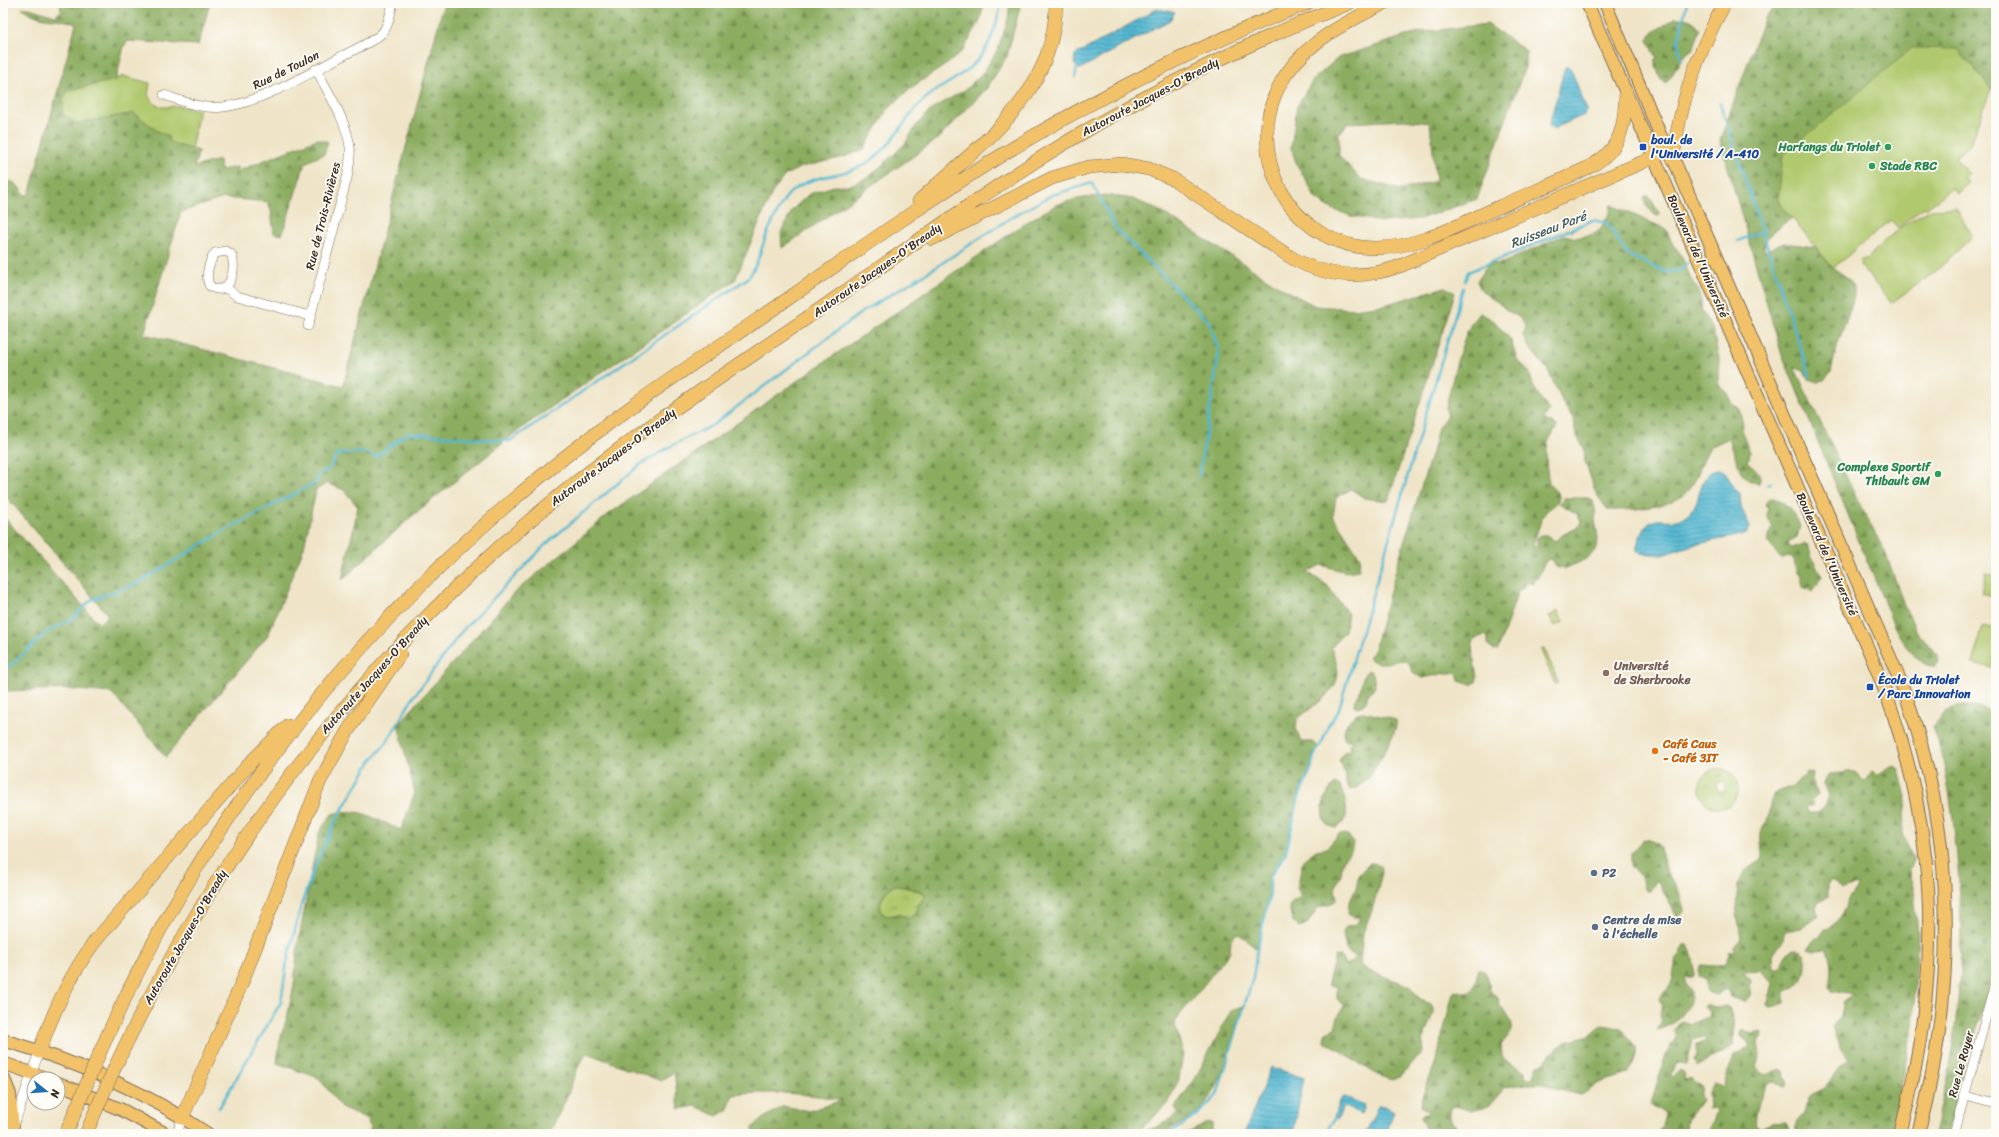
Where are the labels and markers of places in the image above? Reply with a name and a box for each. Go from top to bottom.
place label: boul. de l'Université / A-410 [1650,129,1759,165]
place label: Harfangs du Triolet [1777,136,1881,158]
marker: boul. de l'Université / A-410 [1638,142,1648,152]
marker: Harfangs du Triolet [1883,142,1893,152]
place label: Stade RBC [1879,155,1937,177]
marker: Stade RBC [1867,161,1877,171]
place label: Complexe Sportif Thibault GM [1837,456,1932,492]
marker: Complexe Sportif Thibault GM [1933,469,1943,479]
place label: Université de Sherbrooke [1614,655,1691,691]
marker: Université de Sherbrooke [1601,668,1611,678]
place label: École du Triolet / Parc Innovation [1877,669,1971,705]
marker: École du Triolet / Parc Innovation [1865,682,1875,692]
place label: Café Caus - Café 3IT [1662,733,1719,769]
marker: Café Caus - Café 3IT [1650,746,1660,756]
place label: P2 [1602,862,1616,884]
marker: P2 [1589,868,1599,878]
place label: Centre de mise à l'échelle [1602,909,1682,945]
marker: Centre de mise à l'échelle [1590,922,1600,932]

